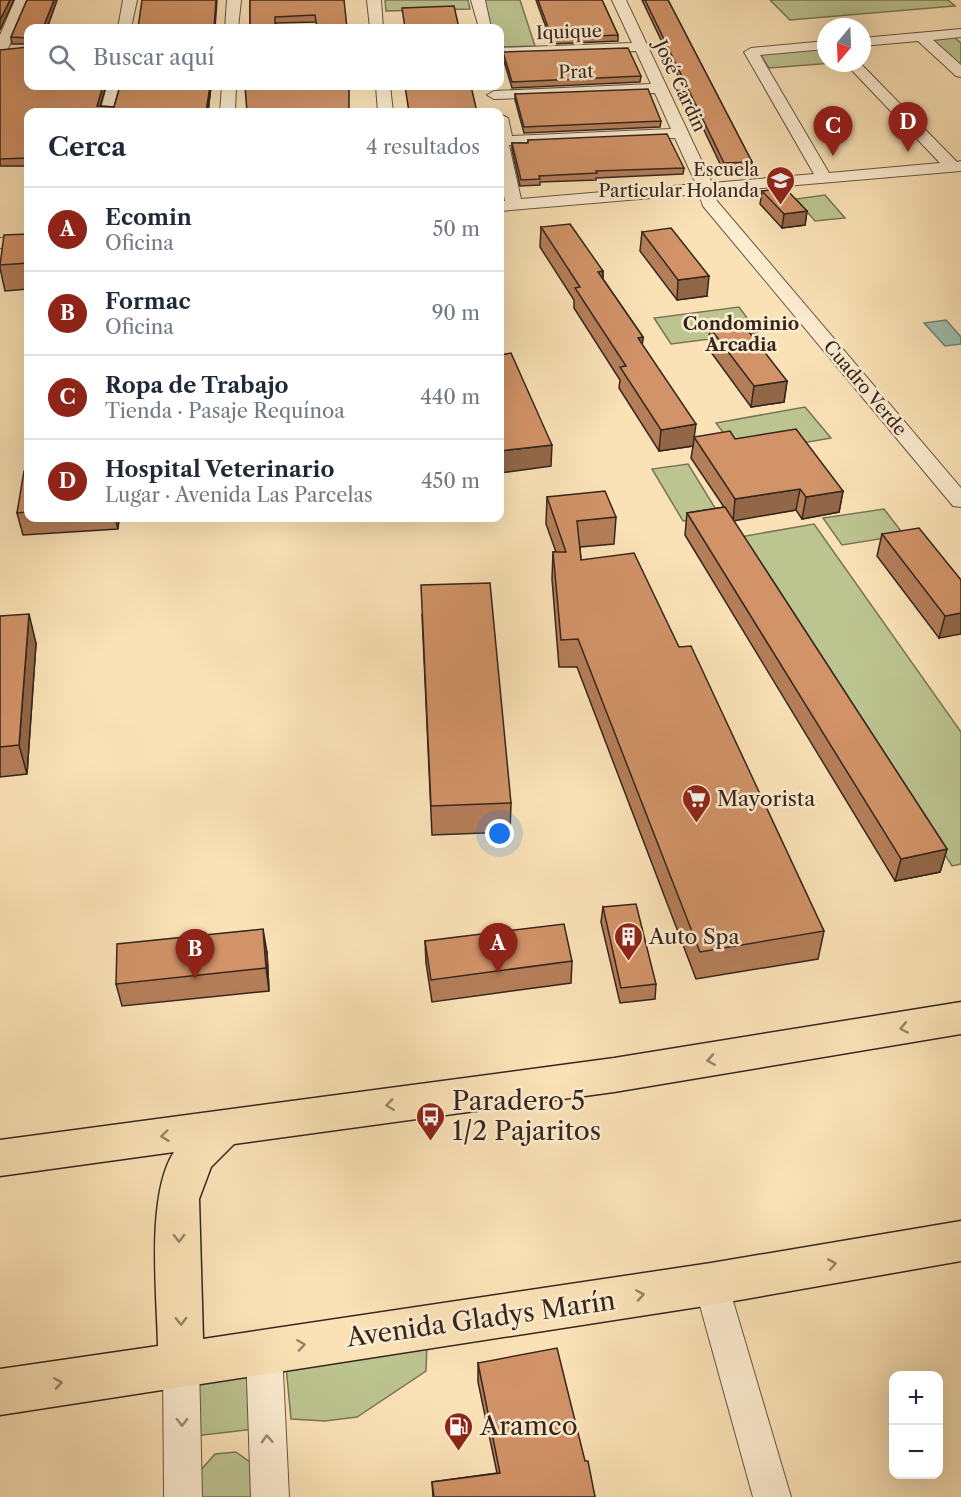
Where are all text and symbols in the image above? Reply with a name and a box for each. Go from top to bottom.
north arrow [817,18,871,72]
street label: Iquique [536,20,602,44]
search box [24,24,504,90]
street label: José Cardin [648,34,711,135]
icon: search [45,41,78,74]
text: Buscar aquí [93,44,215,71]
street label: Prat [558,60,595,84]
pin: D [888,102,928,152]
pin: C [814,106,852,156]
text: Cerca [48,131,126,163]
text: 4 resultados [366,135,480,159]
place label: Escuela Particular Holanda [598,159,760,202]
school or university icon: Escuela Particular Holanda [764,164,796,206]
text: Ecomin [105,204,192,231]
text: A [60,217,75,241]
text: 50 m [433,217,480,241]
text: Oficina [105,231,174,255]
text: Formac [105,288,191,315]
text: B [60,301,75,325]
text: 90 m [432,301,480,325]
district label: Condominio Arcadia [683,313,799,356]
text: Oficina [105,315,174,339]
street label: Cuadro Verde [819,336,911,440]
text: Ropa de Trabajo [105,372,289,399]
text: C [59,385,76,409]
text: 440 m [420,385,480,409]
text: Tienda · Pasaje Requínoa [105,399,345,423]
text: Hospital Veterinario [105,456,334,483]
text: D [59,469,76,493]
text: 450 m [421,469,480,493]
text: Lugar · Avenida Las Parcelas [105,483,373,507]
supermarket icon: Mayorista [680,782,712,824]
place label: Mayorista [717,786,816,811]
your location [485,819,514,848]
building icon: Auto Spa [612,920,644,962]
pin: A [478,924,518,973]
place label: Auto Spa [648,924,741,949]
pin: B [176,930,214,979]
one-way arrow [899,1021,909,1034]
one-way arrow [706,1053,716,1065]
place label: Paradero 5 1/2 Pajaritos [452,1085,601,1147]
one-way arrow [385,1099,394,1111]
bus stop icon: Paradero 5 1/2 Pajaritos [415,1100,447,1142]
one-way arrow [160,1129,169,1142]
one-way arrow [173,1233,185,1242]
one-way arrow [827,1258,837,1271]
street label: Avenida Gladys Marín [344,1284,617,1354]
one-way arrow [635,1290,644,1302]
one-way arrow [174,1316,187,1325]
one-way arrow [297,1340,306,1352]
map controls [889,1371,943,1479]
button: + [889,1371,943,1425]
one-way arrow [53,1377,62,1389]
fuel station icon: Aramco [443,1410,475,1452]
place label: Aramco [479,1410,578,1442]
one-way arrow [176,1418,188,1427]
button: − [889,1425,943,1479]
one-way arrow [261,1434,274,1443]

